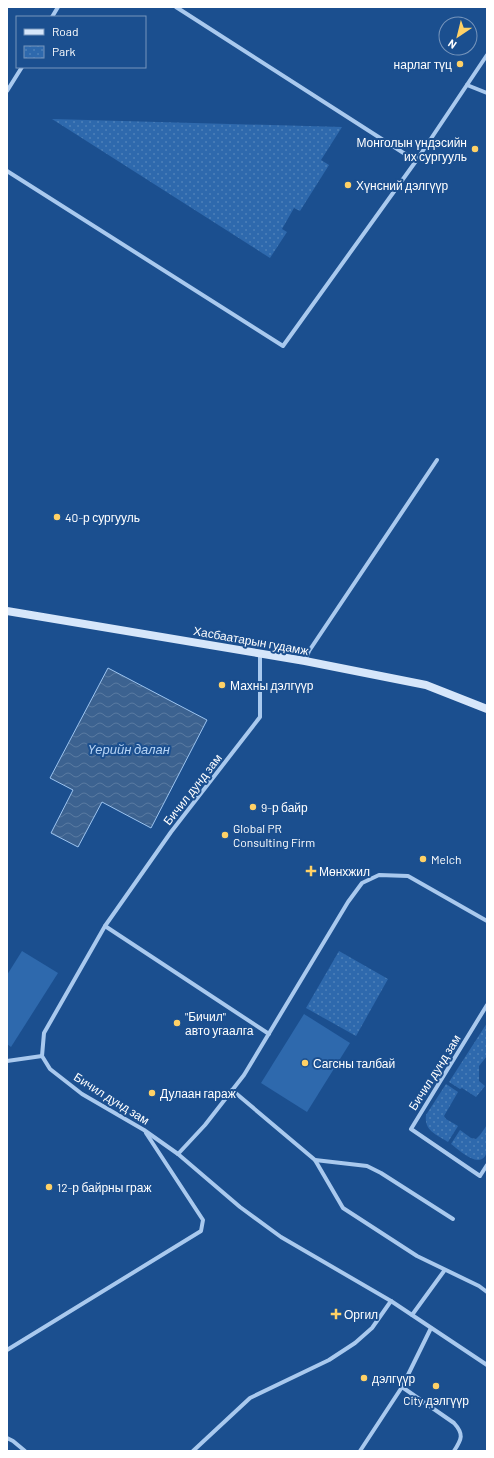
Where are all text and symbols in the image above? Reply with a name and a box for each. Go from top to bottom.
legend [16,16,146,68]
north arrow [438,16,478,56]
text: Road [52,24,79,38]
text: N [445,37,459,52]
text: Park [52,44,76,58]
place label: нарлаг түц [394,57,452,72]
marker: нарлаг түц [455,59,465,69]
place label: Монголын үндэсийн их сургууль [356,135,467,164]
marker: Монголын үндэсийн их сургууль [470,144,480,154]
place label: Хүнсний дэлгүүр [356,178,448,193]
marker: Хүнсний дэлгүүр [343,180,353,190]
place label: 40-р сургууль [65,510,140,525]
marker: 40-р сургууль [52,512,62,522]
street label: Хасбаатарын гудамж [192,623,310,658]
place label: Махны дэлгүүр [230,678,314,693]
marker: Махны дэлгүүр [217,680,227,690]
water label: Үерийн далан [88,741,170,757]
street label: Бичил дунд зам [160,751,225,828]
place label: 9-р байр [261,800,308,815]
marker: 9-р байр [248,802,258,812]
place label: Global PR Consulting Firm [233,821,315,849]
marker: Global PR Consulting Firm [220,830,230,840]
place label: Melch [431,852,461,866]
marker: Melch [418,854,428,864]
place label: Мөнхжил [319,864,370,878]
marker: Мөнхжил [306,866,316,876]
place label: "Бичил" авто угаалга [185,1009,254,1038]
marker: "Бичил" авто угаалга [172,1018,182,1028]
street label: Бичил дунд зам [405,1032,464,1113]
place label: Сагсны талбай [313,1056,395,1070]
marker: Сагсны талбай [300,1058,310,1068]
street label: Бичил дунд зам [71,1069,152,1128]
place label: Дулаан гараж [160,1086,236,1101]
marker: Дулаан гараж [147,1088,157,1098]
place label: 12-р байрны граж [57,1180,152,1195]
marker: 12-р байрны граж [44,1182,54,1192]
place label: Оргил [344,1307,378,1322]
marker: Оргил [331,1309,341,1319]
place label: дэлгүүр [372,1371,415,1386]
marker: дэлгүүр [359,1373,369,1383]
marker: City дэлгүүр [431,1381,441,1391]
place label: City дэлгүүр [403,1393,469,1408]

